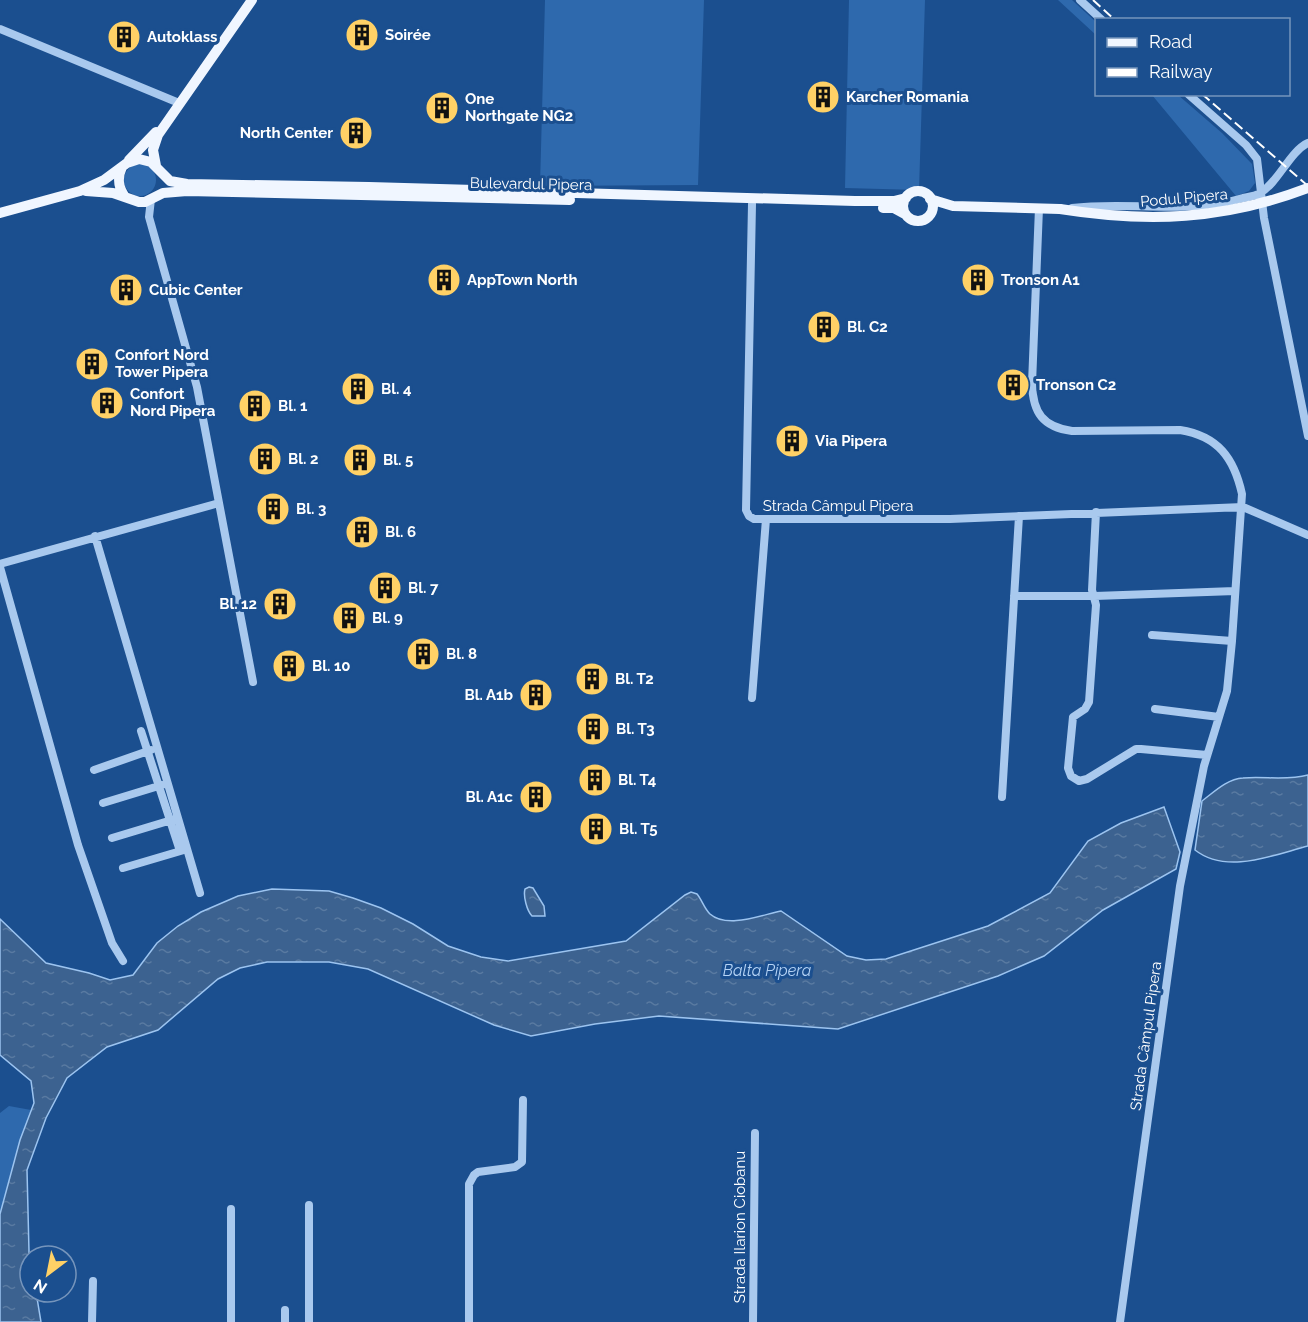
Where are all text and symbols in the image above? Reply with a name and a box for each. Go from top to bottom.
building icon: Soirée [344,17,380,53]
legend [1095,18,1290,96]
building icon: Autoklass [106,19,142,55]
place label: Soirée [385,26,431,44]
place label: Autoklass [147,28,218,46]
text: Road [1149,31,1192,52]
text: Railway [1149,61,1213,82]
building icon: Karcher Romania [805,79,841,115]
place label: Karcher Romania [846,88,969,106]
building icon: One Northgate NG2 [424,90,460,126]
place label: One Northgate NG2 [465,90,573,125]
building icon: North Center [338,115,374,151]
place label: North Center [240,124,333,142]
street label: Bulevardul Pipera [470,174,592,194]
street label: Podul Pipera [1139,185,1229,211]
building icon: AppTown North [426,262,462,298]
building icon: Tronson A1 [960,262,996,298]
place label: AppTown North [467,271,578,289]
place label: Tronson A1 [1001,271,1080,289]
building icon: Cubic Center [108,272,144,308]
place label: Cubic Center [149,281,243,299]
building icon: Bl. C2 [806,309,842,345]
place label: Bl. C2 [847,318,888,336]
building icon: Confort Nord Tower Pipera [74,346,110,382]
place label: Confort Nord Tower Pipera [115,346,209,381]
building icon: Tronson C2 [995,367,1031,403]
building icon: Bl. 4 [340,371,376,407]
place label: Tronson C2 [1036,376,1116,394]
place label: Bl. 4 [381,380,412,398]
building icon: Confort Nord Pipera [89,385,125,421]
place label: Confort Nord Pipera [130,385,216,420]
building icon: Bl. 1 [237,388,273,424]
place label: Bl. 1 [278,397,308,415]
building icon: Via Pipera [774,423,810,459]
place label: Via Pipera [815,432,888,450]
building icon: Bl. 2 [247,441,283,477]
building icon: Bl. 5 [342,442,378,478]
place label: Bl. 2 [288,450,318,468]
place label: Bl. 5 [383,451,413,469]
building icon: Bl. 3 [255,491,291,527]
street label: Strada Câmpul Pipera [763,497,913,515]
place label: Bl. 3 [296,500,326,518]
building icon: Bl. 6 [344,514,380,550]
place label: Bl. 6 [385,523,416,541]
building icon: Bl. 7 [367,570,403,606]
place label: Bl. 7 [408,579,439,597]
building icon: Bl. 12 [262,586,298,622]
place label: Bl. 12 [219,595,257,613]
building icon: Bl. 9 [331,600,367,636]
place label: Bl. 9 [372,609,403,627]
building icon: Bl. 8 [405,636,441,672]
place label: Bl. 8 [446,645,477,663]
building icon: Bl. 10 [271,648,307,684]
place label: Bl. 10 [312,657,351,675]
building icon: Bl. T2 [574,661,610,697]
place label: Bl. T2 [615,670,654,688]
building icon: Bl. A1b [518,677,554,713]
place label: Bl. A1b [465,686,513,704]
building icon: Bl. T3 [575,711,611,747]
place label: Bl. T3 [616,720,655,738]
building icon: Bl. T4 [577,762,613,798]
place label: Bl. T4 [618,771,657,789]
building icon: Bl. A1c [518,779,554,815]
place label: Bl. A1c [466,788,514,806]
building icon: Bl. T5 [578,811,614,847]
place label: Bl. T5 [619,820,658,838]
street label: Strada Câmpul Pipera [1127,960,1165,1112]
water label: Balta Pipera [723,961,812,980]
street label: Strada Ilarion Ciobanu [731,1151,749,1303]
north arrow [18,1244,78,1304]
text: N [30,1275,51,1298]

